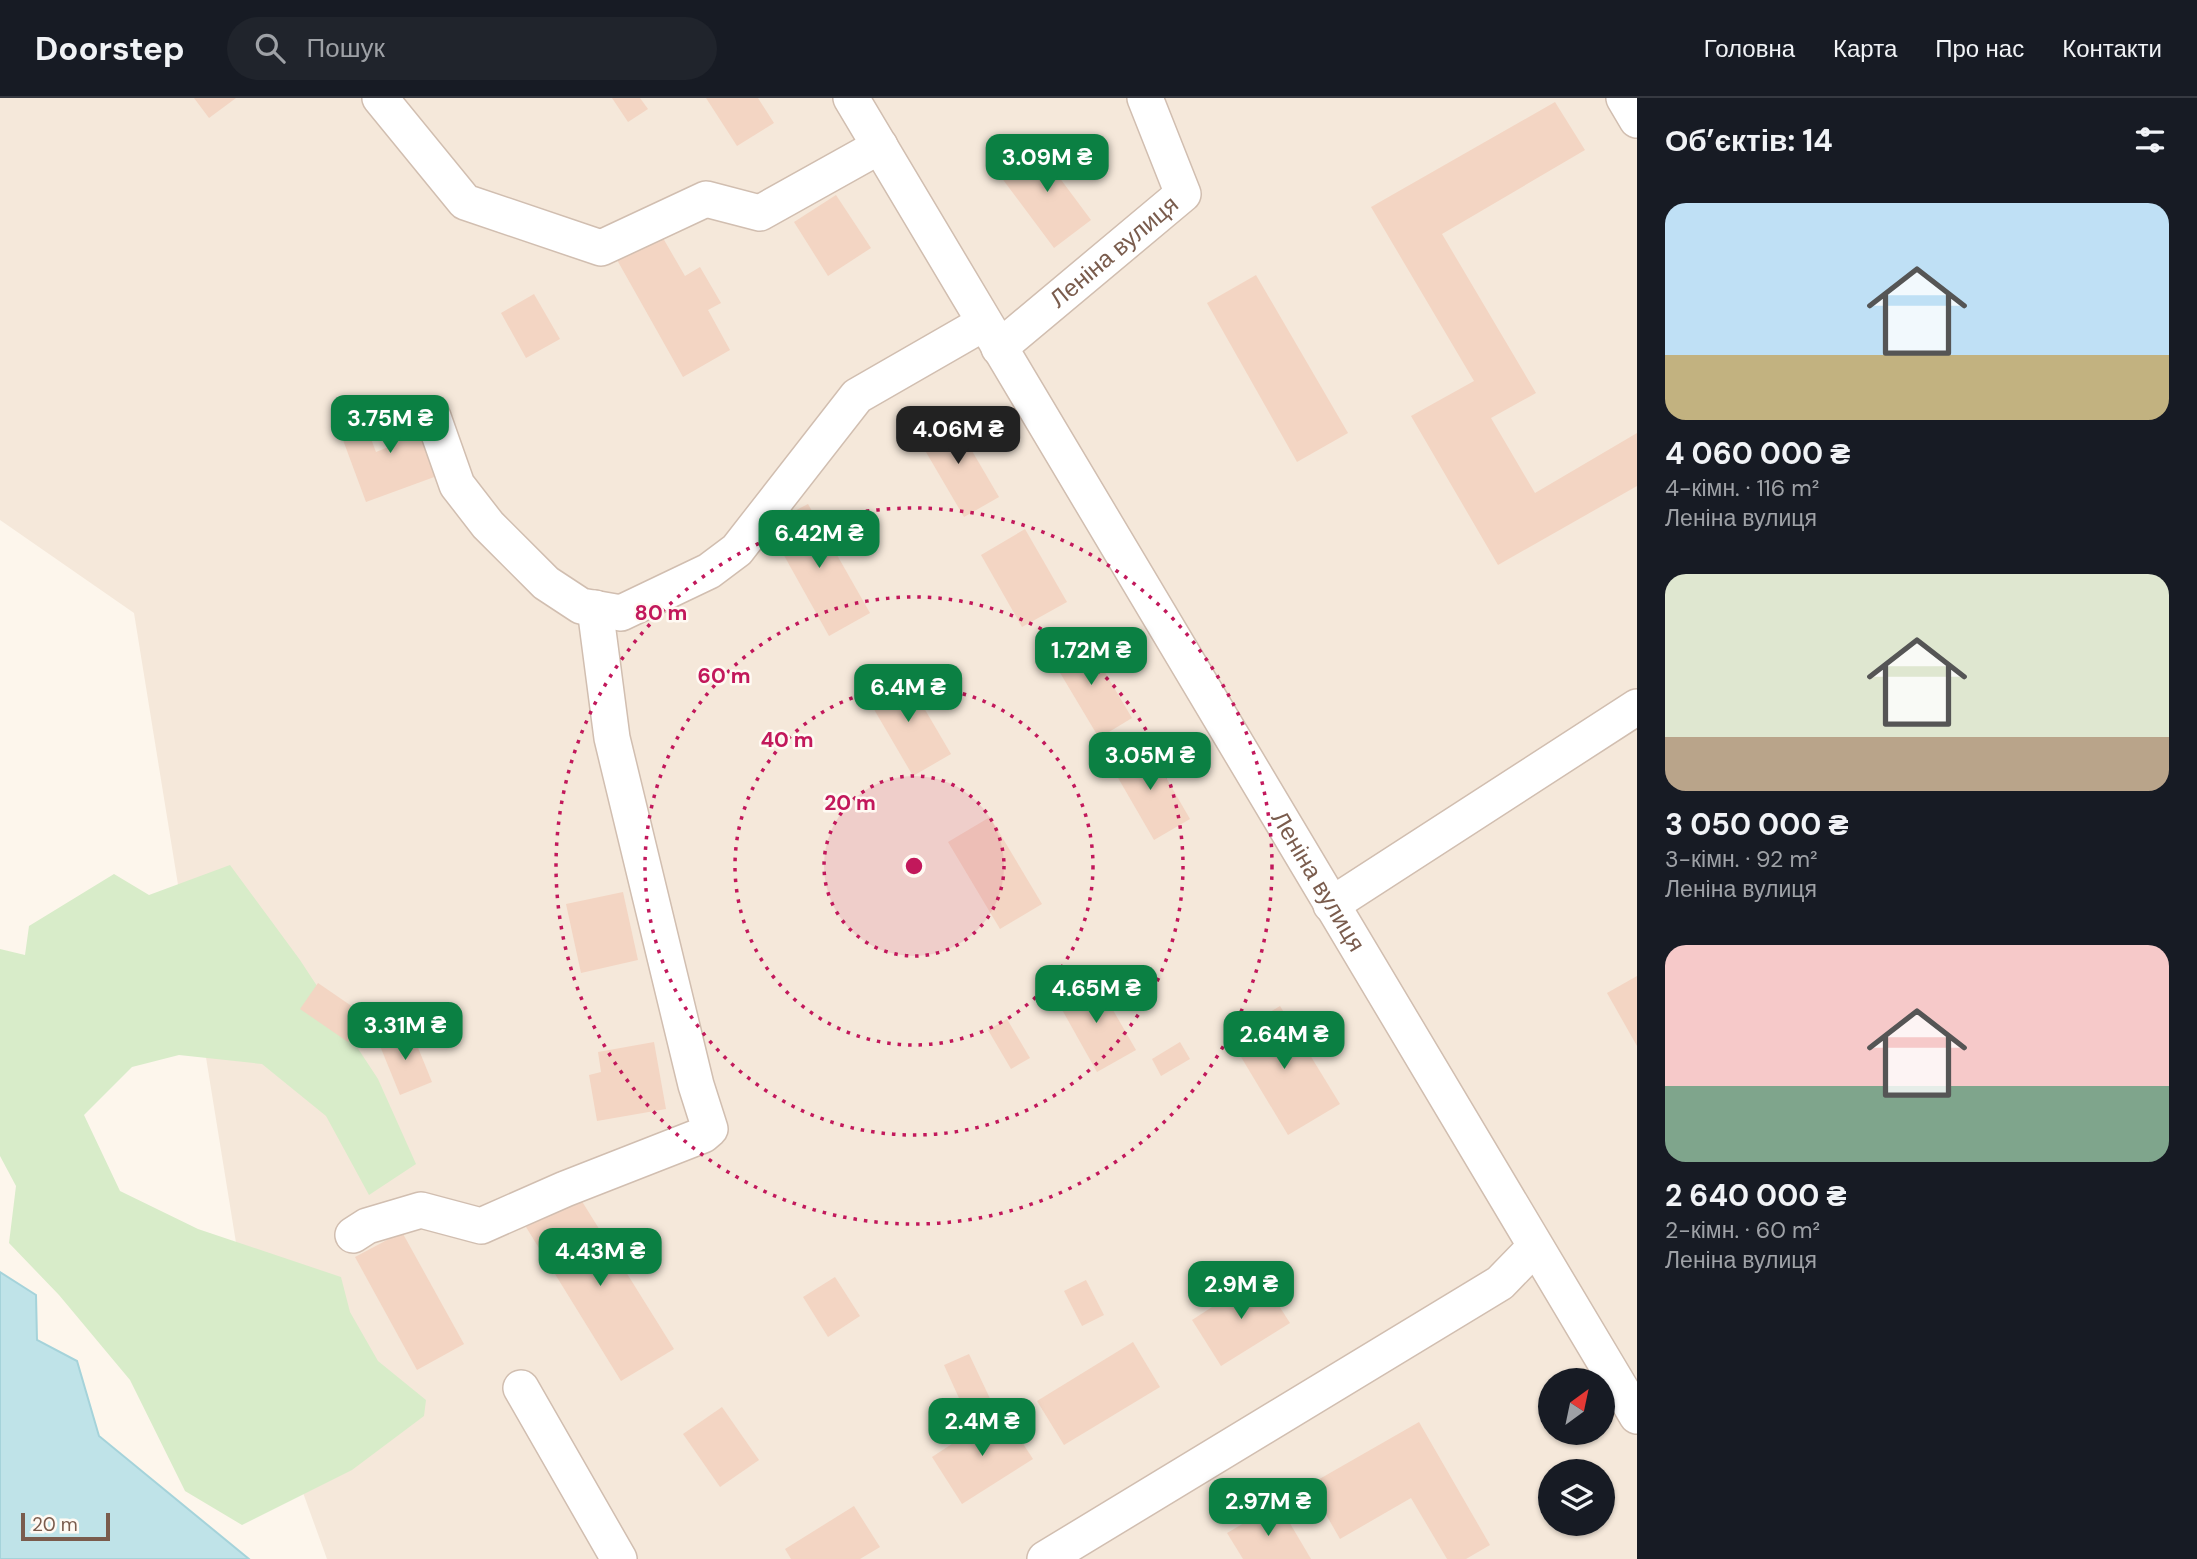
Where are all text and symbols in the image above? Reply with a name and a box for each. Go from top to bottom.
search box [227,17,717,80]
text: Doorstep [35,27,185,70]
icon: search [251,29,289,67]
text: Пошук [307,31,385,65]
text: Головна [1704,33,1795,64]
text: Карта [1833,33,1897,64]
text: Про нас [1935,33,2024,64]
text: Контакти [2062,33,2162,64]
text: Об’єктів: 14 [1665,121,1833,160]
icon: filters [2131,121,2169,159]
pin: 3.09M ₴ [982,134,1112,194]
text: 3.09M ₴ [1002,142,1092,172]
street label: Леніна вулиця [1043,189,1184,314]
icon: home [1854,248,1980,374]
pin: 3.75M ₴ [325,396,455,455]
text: 3.75M ₴ [347,403,433,433]
pin: 4.06M ₴ [893,406,1023,466]
text: 4.06M ₴ [912,414,1004,444]
text: 4 060 000 ₴ [1665,434,1850,473]
text: 4-кімн. · 116 m² [1665,473,1819,503]
text: Леніна вулиця [1665,503,1817,533]
pin: 6.42M ₴ [754,510,884,570]
text: 6.42M ₴ [775,518,863,548]
text: 80 m [635,599,687,627]
icon: home [1854,619,1980,745]
pin: 1.72M ₴ [1026,628,1156,687]
text: 1.72M ₴ [1051,635,1131,665]
text: 60 m [698,662,750,690]
pin: 6.4M ₴ [851,664,965,724]
text: 6.4M ₴ [870,672,946,702]
text: 40 m [760,726,814,754]
pin: 3.05M ₴ [1085,732,1215,792]
text: 3.05M ₴ [1105,740,1195,770]
text: 20 m [824,789,876,817]
street label: Леніна вулиця [1265,805,1372,957]
text: 3 050 000 ₴ [1665,805,1849,844]
text: 3-кімн. · 92 m² [1665,844,1818,874]
centre of rings [902,854,926,878]
text: Леніна вулиця [1665,874,1817,904]
pin: 4.65M ₴ [1031,965,1161,1025]
text: 4.65M ₴ [1051,973,1141,1003]
icon: home [1854,990,1980,1116]
pin: 3.31M ₴ [340,1002,470,1062]
text: 3.31M ₴ [364,1010,446,1040]
pin: 2.64M ₴ [1219,1012,1349,1071]
text: 2.64M ₴ [1239,1019,1329,1049]
text: 2 640 000 ₴ [1665,1176,1846,1215]
text: 2-кімн. · 60 m² [1665,1215,1820,1245]
pin: 4.43M ₴ [535,1228,665,1288]
text: 4.43M ₴ [555,1236,645,1266]
text: Леніна вулиця [1665,1245,1817,1275]
pin: 2.9M ₴ [1184,1262,1298,1321]
text: 2.9M ₴ [1204,1269,1278,1299]
north arrow [1538,1368,1615,1446]
map controls [1538,1368,1615,1536]
pin: 2.4M ₴ [925,1398,1039,1458]
text: 2.4M ₴ [944,1406,1020,1436]
button: layers [1538,1459,1615,1536]
pin: 2.97M ₴ [1203,1478,1333,1538]
text: 2.97M ₴ [1225,1486,1311,1516]
scale bar [21,1510,110,1542]
text: 20 m [32,1512,78,1537]

